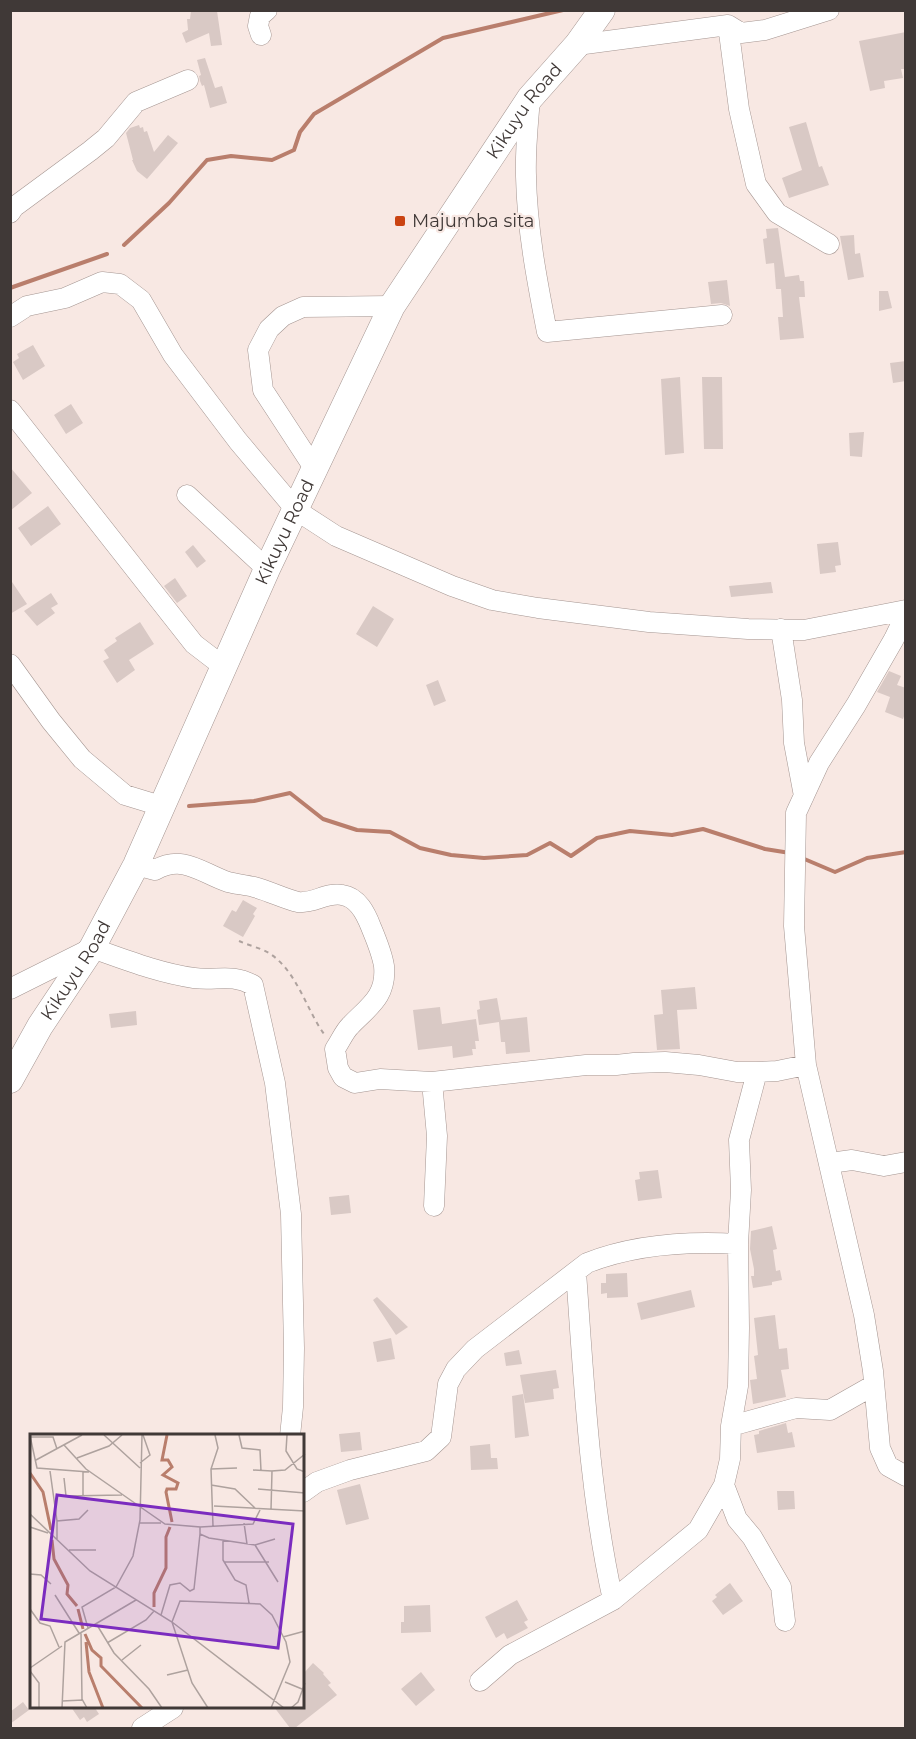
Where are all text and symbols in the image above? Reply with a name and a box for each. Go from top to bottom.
street label: Kikuyu Road [482,59,567,163]
place label: Majumba sita [412,210,534,232]
marker: Majumba sita [393,214,407,228]
street label: Kikuyu Road [250,476,319,588]
street label: Kikuyu Road [36,917,116,1024]
inset map [30,1434,304,1709]

